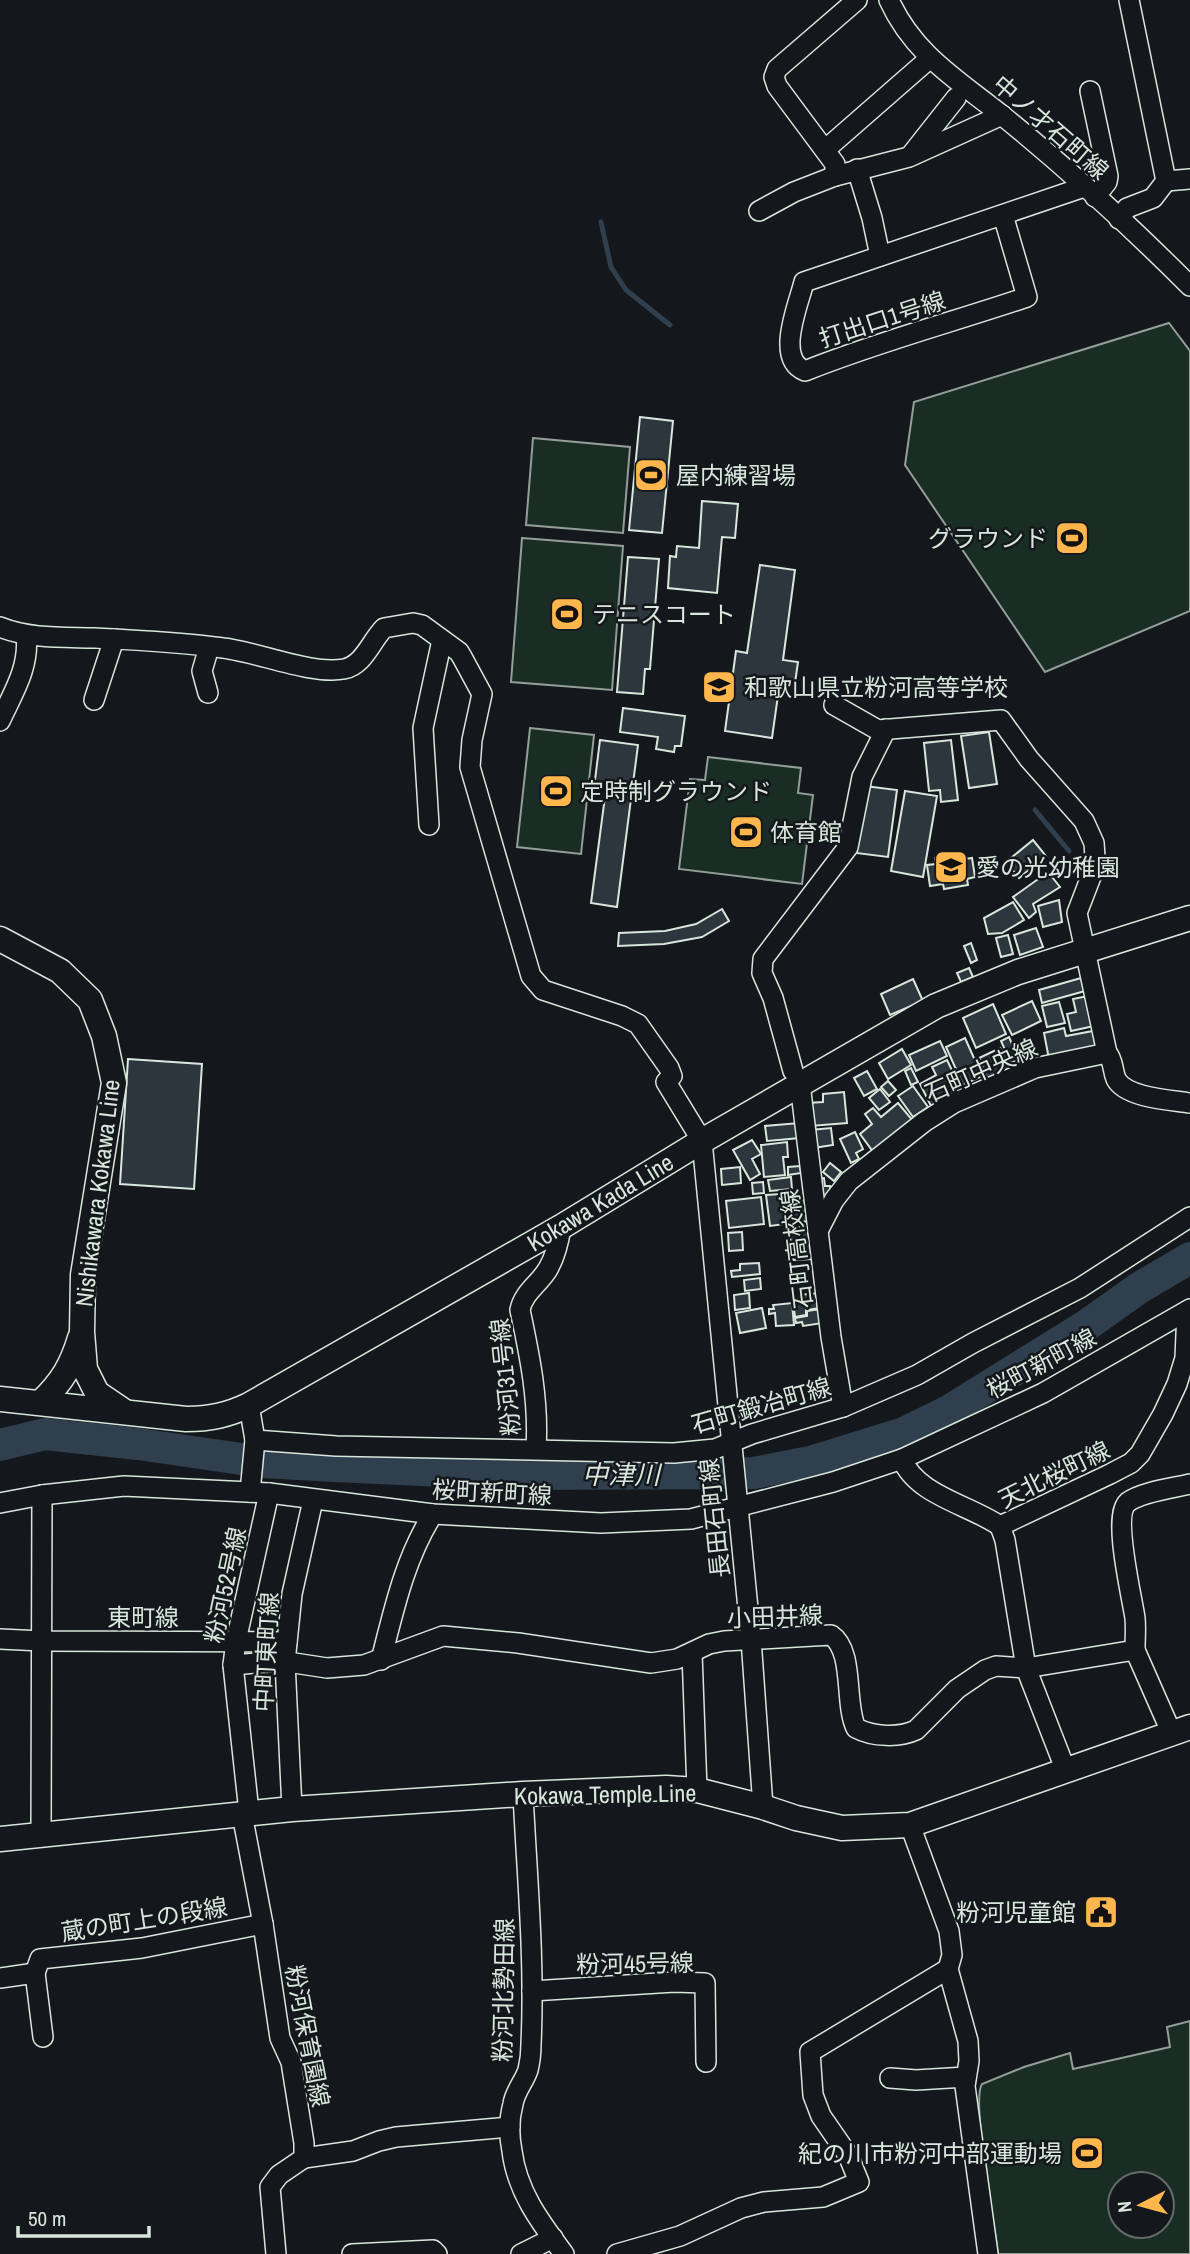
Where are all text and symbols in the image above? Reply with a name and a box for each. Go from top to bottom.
street label: 中ノ才石町線 [986,68,1116,186]
street label: 打出口1号線 [815,284,949,354]
sports icon: 屋内練習場 [632,456,670,494]
place label: 屋内練習場 [676,459,796,491]
sports icon: グラウンド [1053,519,1091,557]
place label: グラウンド [928,522,1048,554]
sports icon: テニスコート [548,595,586,633]
place label: テニスコート [592,598,736,630]
school or university icon: 和歌山県立粉河高等学校 [700,668,738,706]
place label: 和歌山県立粉河高等学校 [744,671,1008,703]
sports icon: 定時制グラウンド [537,772,575,810]
place label: 定時制グラウンド [580,775,772,807]
sports icon: 体育館 [727,813,765,851]
place label: 体育館 [770,816,842,848]
school or university icon: 愛の光幼稚園 [932,848,970,886]
place label: 愛の光幼稚園 [976,851,1120,883]
street label: 石町中央線 [920,1031,1042,1109]
street label: Nishikawara Kokawa Line [67,1078,127,1308]
street label: Kokawa Kada Line [521,1146,679,1258]
street label: 石町高校線 [773,1187,819,1311]
street label: 粉河31号線 [483,1317,527,1437]
street label: 桜町新町線 [981,1321,1101,1405]
street label: 石町鍛冶町線 [687,1370,835,1440]
street label: 天北桜町線 [993,1433,1115,1515]
water label: 中津川 [582,1457,663,1492]
street label: 長田石町線 [692,1457,736,1579]
street label: 桜町新町線 [431,1473,553,1511]
street label: 粉河52号線 [197,1524,253,1646]
street label: 中町東町線 [247,1591,285,1713]
street label: 小田井線 [726,1598,824,1634]
street label: 東町線 [107,1601,179,1633]
street label: Kokawa Temple Line [514,1776,696,1812]
street label: 蔵の町上の段線 [59,1890,229,1948]
public building icon: 粉河児童館 [1082,1893,1120,1931]
place label: 粉河児童館 [956,1896,1076,1928]
street label: 粉河北勢田線 [486,1918,520,2062]
street label: 粉河45号線 [576,1946,694,1980]
street label: 粉河保育園線 [279,1962,337,2110]
sports icon: 紀の川市粉河中部運動場 [1068,2134,1106,2172]
place label: 紀の川市粉河中部運動場 [798,2137,1062,2169]
north arrow [1106,2170,1176,2240]
scale bar [18,2194,149,2238]
text: N [1111,2200,1138,2214]
text: 50 m [28,2204,66,2233]

